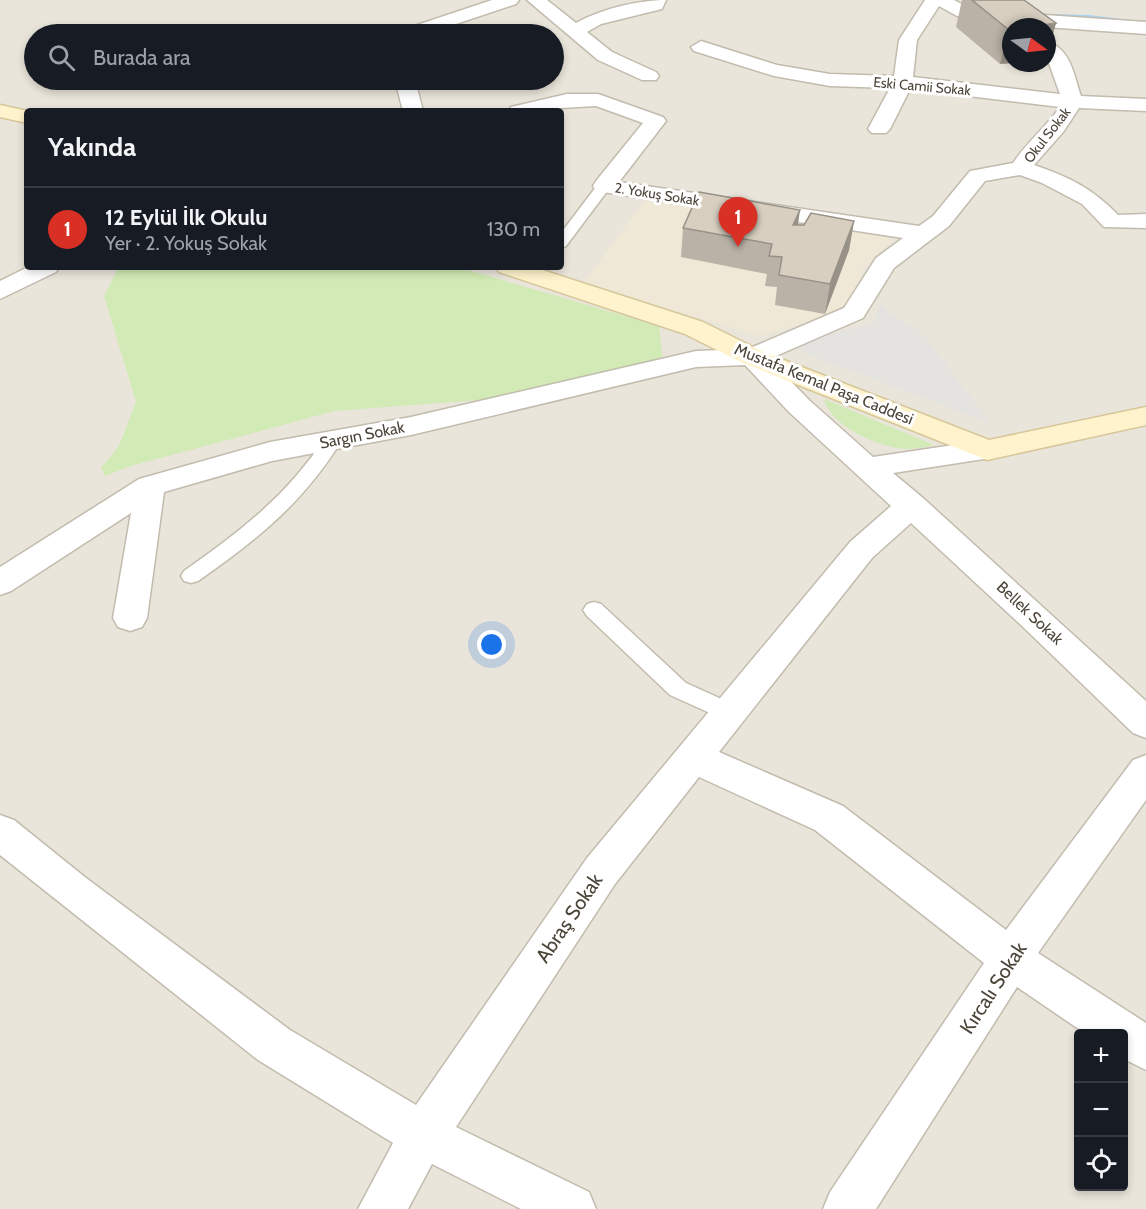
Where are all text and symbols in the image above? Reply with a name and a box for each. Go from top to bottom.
north arrow [1002,18,1056,72]
search box [24,24,564,90]
icon: search [45,41,78,74]
text: Burada ara [93,44,191,71]
street label: Eski Camii Sokak [873,73,972,99]
street label: Okul Sokak [1020,103,1075,166]
text: Yakında [48,131,136,163]
street label: 2. Yokuş Sokak [613,178,701,210]
pin: 1 [718,198,758,247]
text: 12 Eylül İlk Okulu [105,204,267,231]
text: 1 [64,217,71,241]
text: 130 m [487,217,540,241]
text: Yer · 2. Yokuş Sokak [105,231,267,255]
street label: Mustafa Kemal Paşa Caddesi [732,339,916,429]
street label: Sargın Sokak [318,417,407,453]
street label: Bellek Sokak [993,577,1068,649]
your location [477,630,506,659]
street label: Abraş Sokak [531,869,608,967]
street label: Kırcalı Sokak [955,938,1031,1038]
map controls [1074,1029,1128,1191]
button: + [1074,1029,1128,1083]
button: − [1074,1083,1128,1137]
button: locate [1074,1137,1128,1191]

